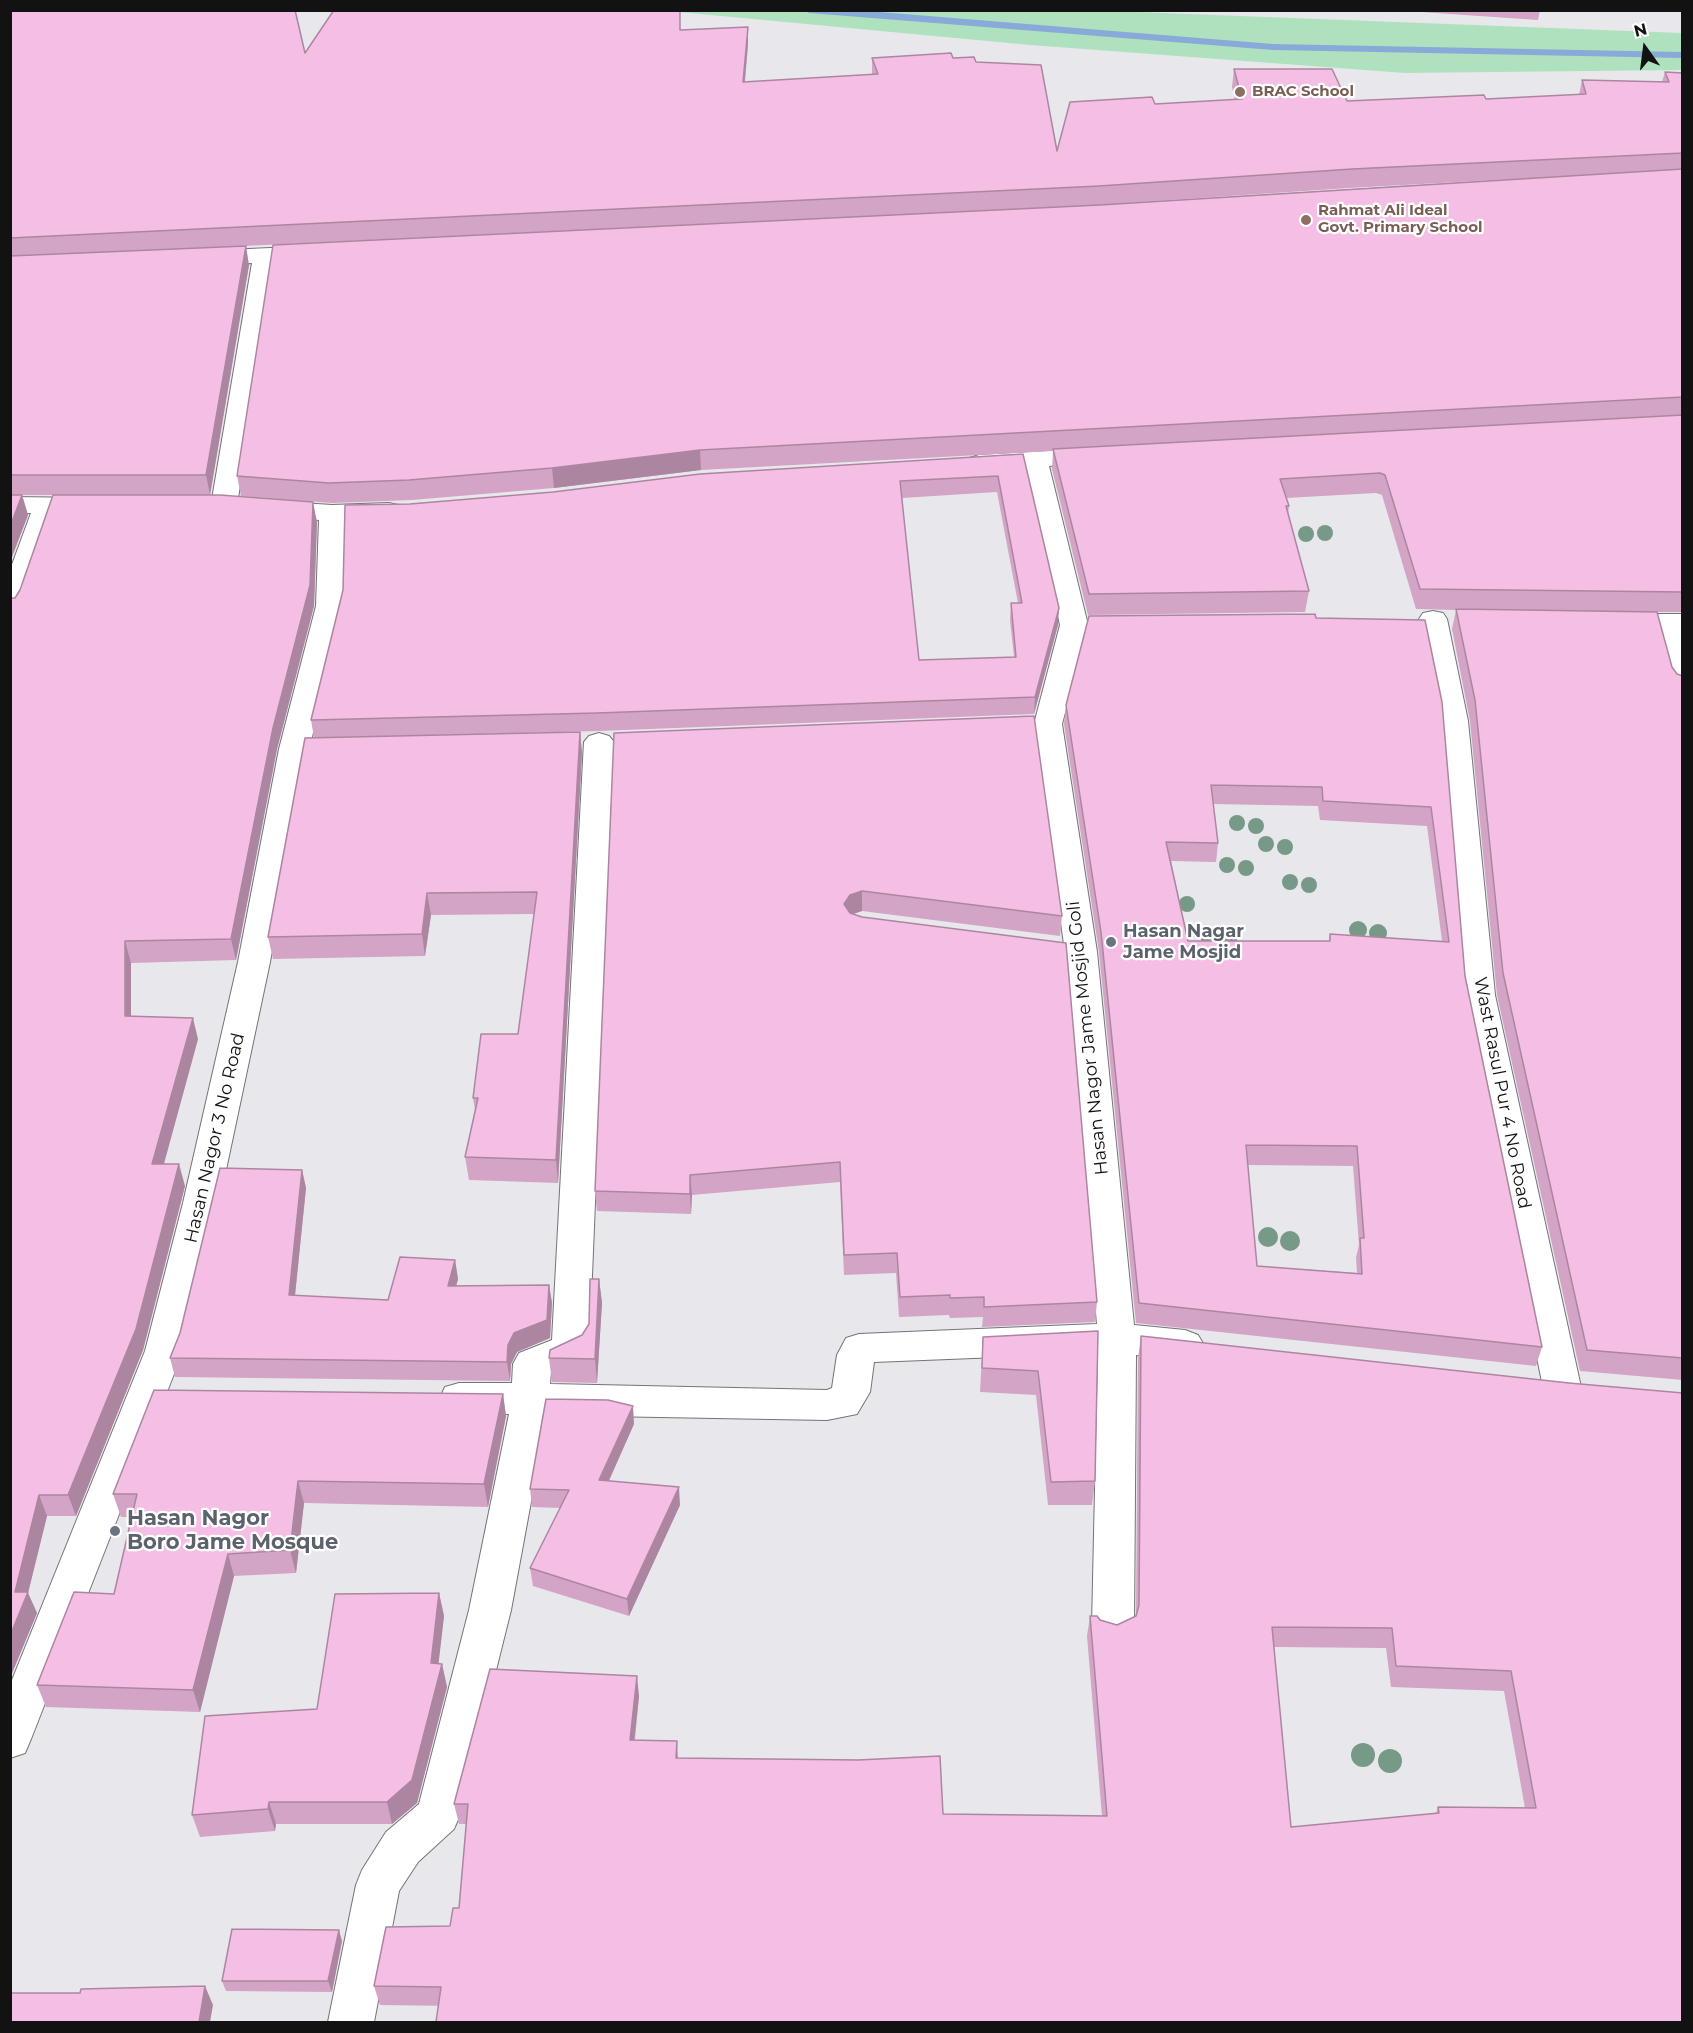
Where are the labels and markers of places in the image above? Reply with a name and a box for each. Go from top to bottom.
place label: BRAC School [1252,83,1354,101]
marker: BRAC School [1233,85,1247,99]
place label: Rahmat Ali Ideal Govt. Primary School [1318,202,1482,237]
marker: Rahmat Ali Ideal Govt. Primary School [1299,213,1313,227]
place label: Hasan Nagar Jame Mosjid [1123,921,1244,964]
marker: Hasan Nagar Jame Mosjid [1104,935,1118,949]
place label: Hasan Nagor Boro Jame Mosque [127,1506,338,1556]
marker: Hasan Nagor Boro Jame Mosque [108,1524,122,1538]

